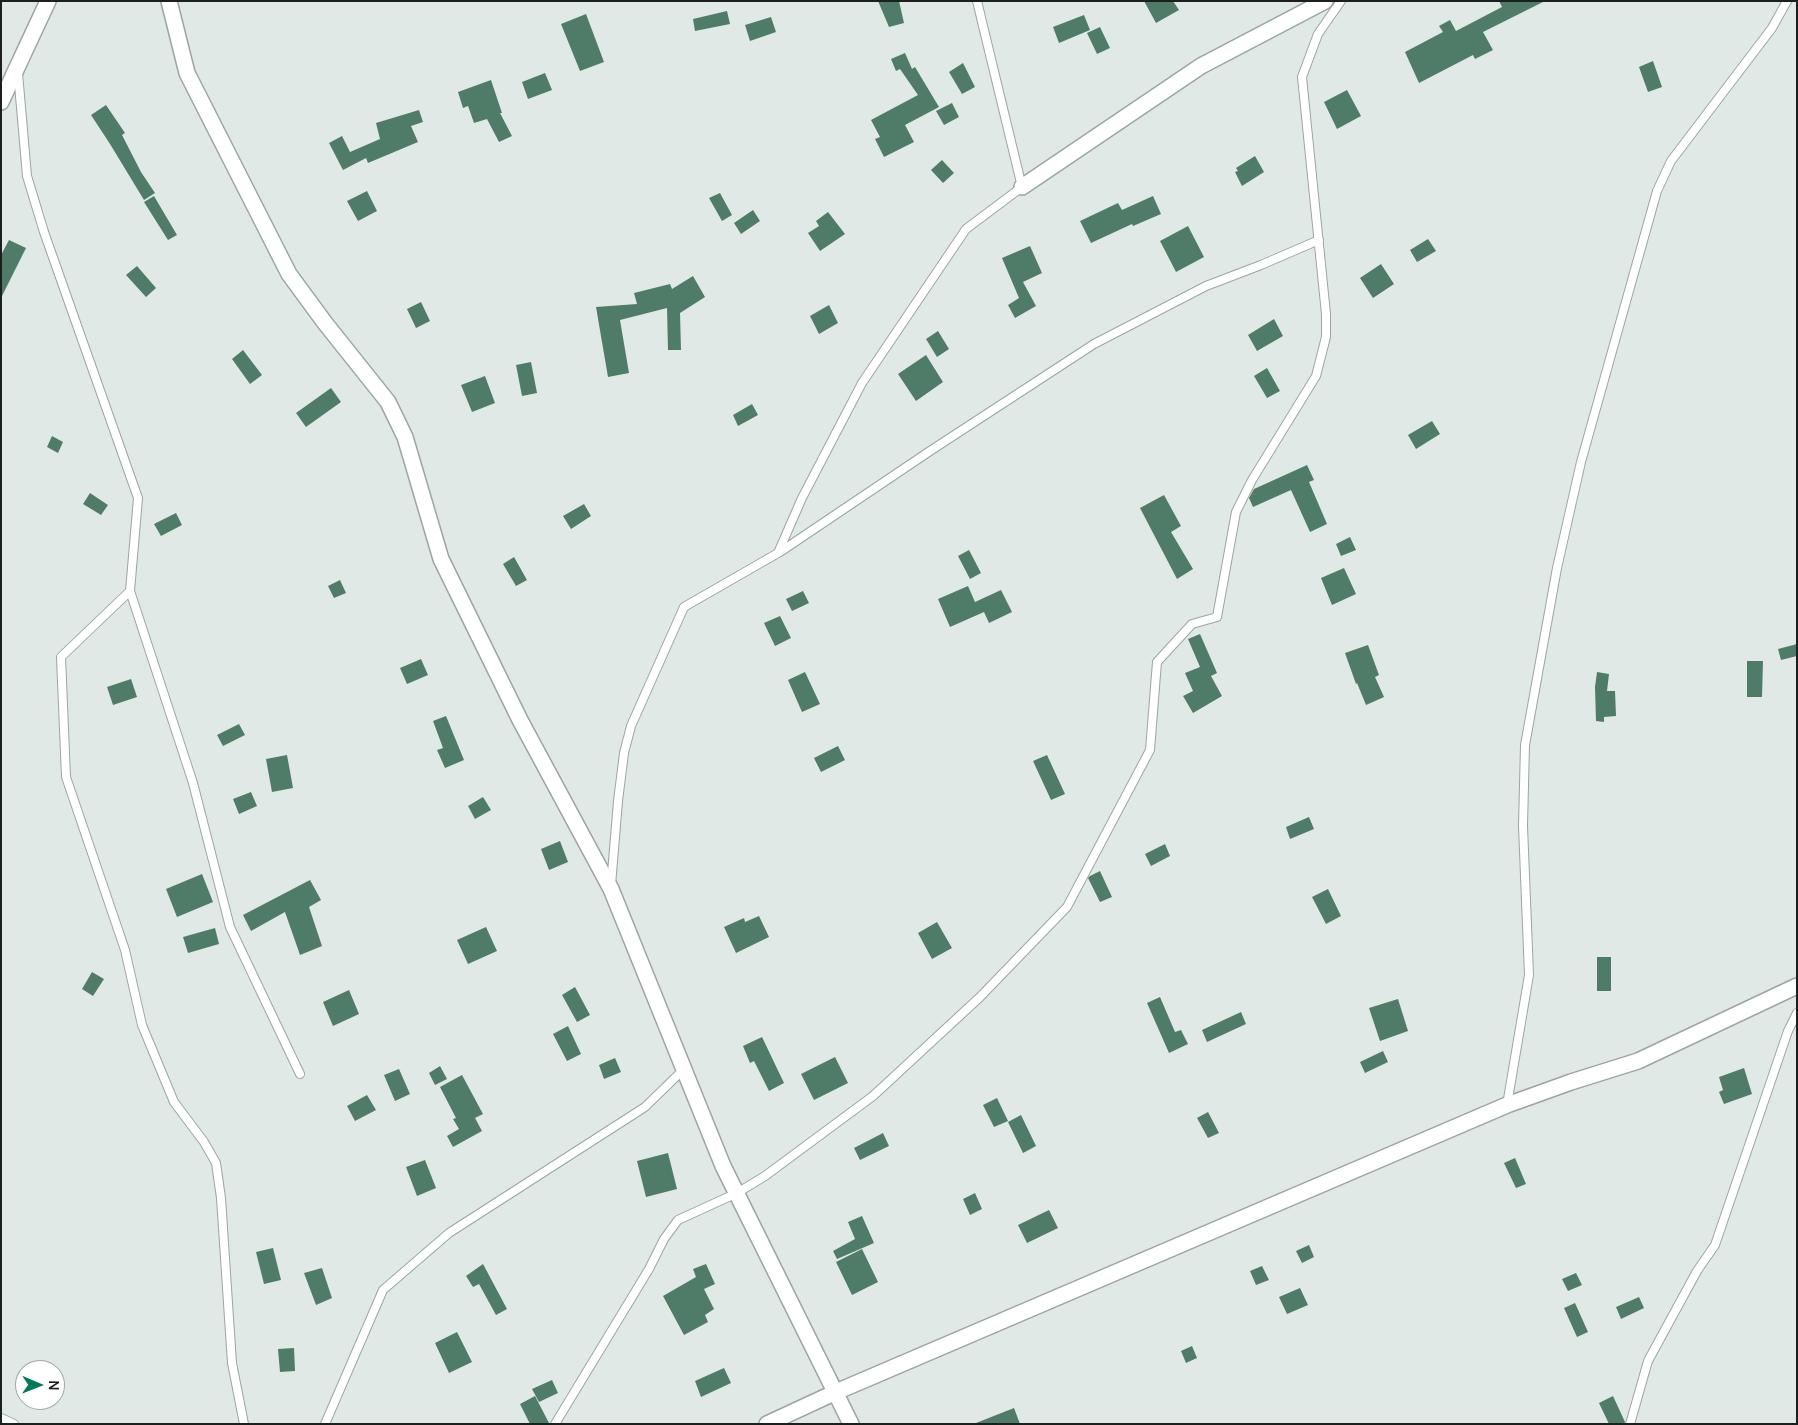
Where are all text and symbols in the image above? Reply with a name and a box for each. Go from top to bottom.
north arrow [15,1360,65,1410]
text: N [45,1380,64,1390]

